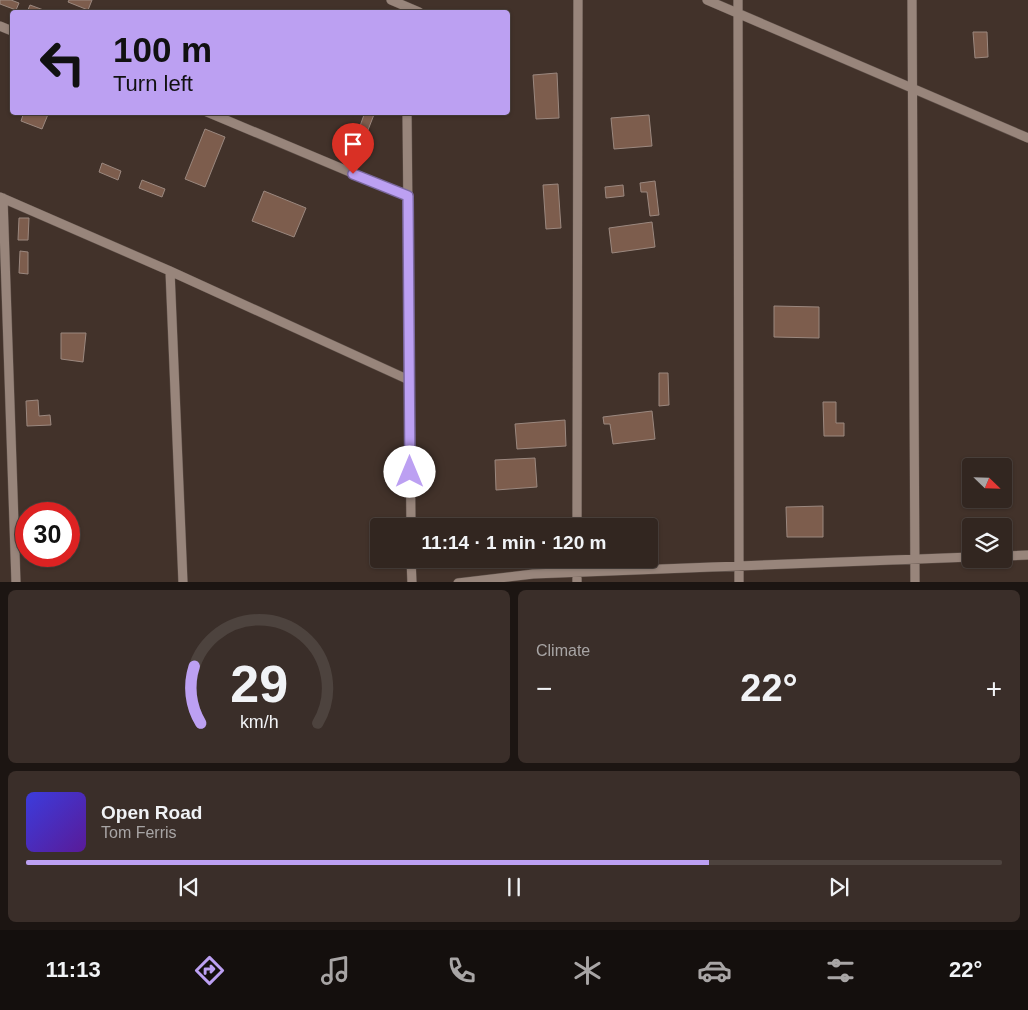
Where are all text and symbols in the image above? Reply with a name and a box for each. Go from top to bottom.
icon: left [30,30,95,95]
text: 100 m [113,30,212,69]
text: Turn left [113,71,193,96]
pin [332,123,374,174]
icon: arrive [339,130,367,158]
position arrow [383,445,435,497]
north arrow [962,458,1012,508]
map controls [962,458,1012,568]
speed limit sign: 30 [15,502,80,567]
button: layers [962,518,1012,568]
text: 11:14 · 1 min · 120 m [422,532,606,553]
text: Climate [536,642,590,659]
text: 29 [230,655,288,713]
text: 22° [740,667,798,709]
text: − [536,673,552,704]
text: + [986,673,1002,704]
text: km/h [240,712,278,732]
text: Open Road [101,802,202,823]
text: Tom Ferris [101,824,177,841]
icon: previous [175,873,203,901]
icon: pause [500,873,528,901]
icon: next [825,873,853,901]
icon: directions [192,953,227,988]
icon: music [318,953,353,988]
icon: phone [444,953,479,988]
icon: climate [570,953,605,988]
icon: car [697,953,732,988]
icon: filters [823,953,858,988]
text: 11:13 [46,957,101,982]
text: 22° [949,957,982,982]

